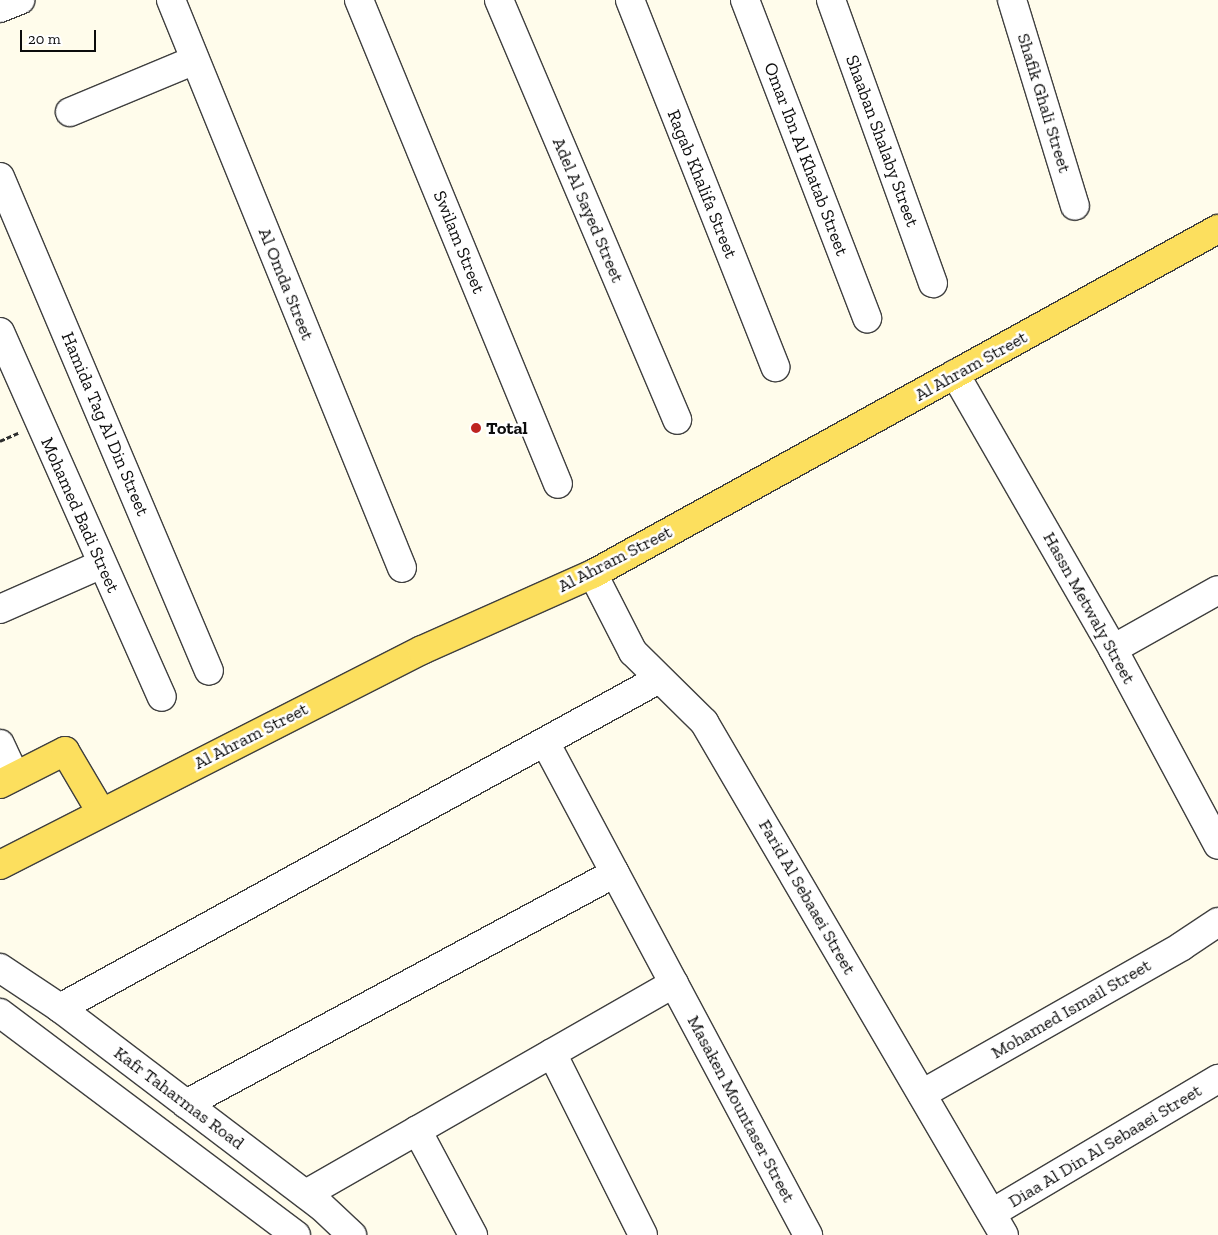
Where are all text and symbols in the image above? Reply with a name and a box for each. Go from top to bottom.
scale bar [22,20,99,52]
text: 20 m [28,30,61,48]
street label: Shafik Ghali Street [1013,31,1075,175]
street label: Shaaban Shalaby Street [841,52,923,230]
street label: Omar Ibn Al Khatab Street [759,59,853,259]
street label: Ragab Khalifa Street [662,107,742,261]
street label: Adel Al Sayed Street [548,134,628,286]
street label: Swilam Street [429,187,489,297]
street label: Al Omda Street [254,225,318,343]
street label: Al Ahram Street [911,326,1031,406]
street label: Hamida Tag Al Din Street [56,328,154,520]
place label: Total [486,417,528,439]
marker: Total [470,422,482,434]
street label: Mohamed Badi Street [36,434,124,596]
street label: Al Ahram Street [554,521,676,597]
street label: Hassn Metwaly Street [1038,528,1140,688]
street label: Al Ahram Street [190,698,312,774]
street label: Farid Al Sebaaei Street [754,816,860,978]
street label: Mohamed Ismail Street [987,955,1155,1063]
street label: Masaken Mountaser Street [682,1012,800,1206]
street label: Kafr Taharmas Road [109,1042,249,1154]
street label: Diaa Al Din Al Sebaaei Street [1004,1079,1206,1213]

